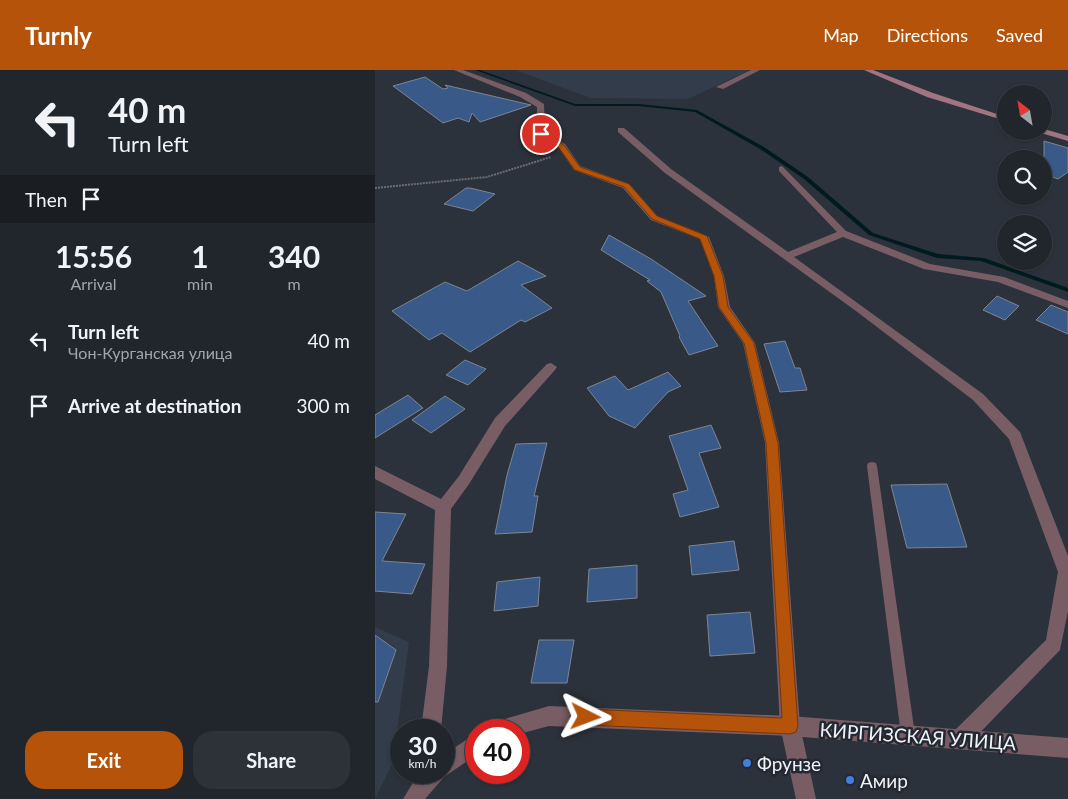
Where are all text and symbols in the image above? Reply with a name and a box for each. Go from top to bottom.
text: Turnly [25,21,92,50]
text: Map [823,24,859,46]
text: Directions [887,24,968,46]
text: Saved [996,24,1043,46]
north arrow [997,85,1053,140]
map controls [997,85,1052,270]
text: 40 m [108,88,186,130]
icon: left [25,90,90,155]
pin [520,113,562,155]
icon: arrive [527,120,555,148]
text: Turn left [108,130,189,157]
button: search [997,150,1052,205]
icon: arrive [77,185,105,213]
text: Then [25,188,67,211]
button: layers [997,215,1052,270]
text: 15:56 [55,238,132,274]
text: 1 [191,238,209,274]
text: 340 [268,238,320,274]
text: Arrival [70,274,117,293]
text: min [187,274,213,293]
text: m [287,274,301,293]
text: Turn left [68,320,139,343]
icon: left [25,327,53,355]
text: 40 m [307,329,350,352]
text: Чон-Курганская улица [68,343,233,362]
icon: arrive [25,392,53,420]
text: Arrive at destination [68,394,241,417]
text: 300 m [296,394,350,417]
position arrow [559,690,611,742]
street label: КИРГИЗСКАЯ УЛИЦА [819,718,1017,754]
speed limit sign: 40 [465,719,530,784]
text: 30 [408,730,437,760]
button: Exit [25,731,183,789]
button: Share [193,731,350,789]
place label: Фрунзе [757,752,821,775]
text: km/h [408,756,437,771]
marker: Фрунзе [741,757,753,769]
place label: Амир [860,769,908,792]
marker: Амир [844,774,856,786]

